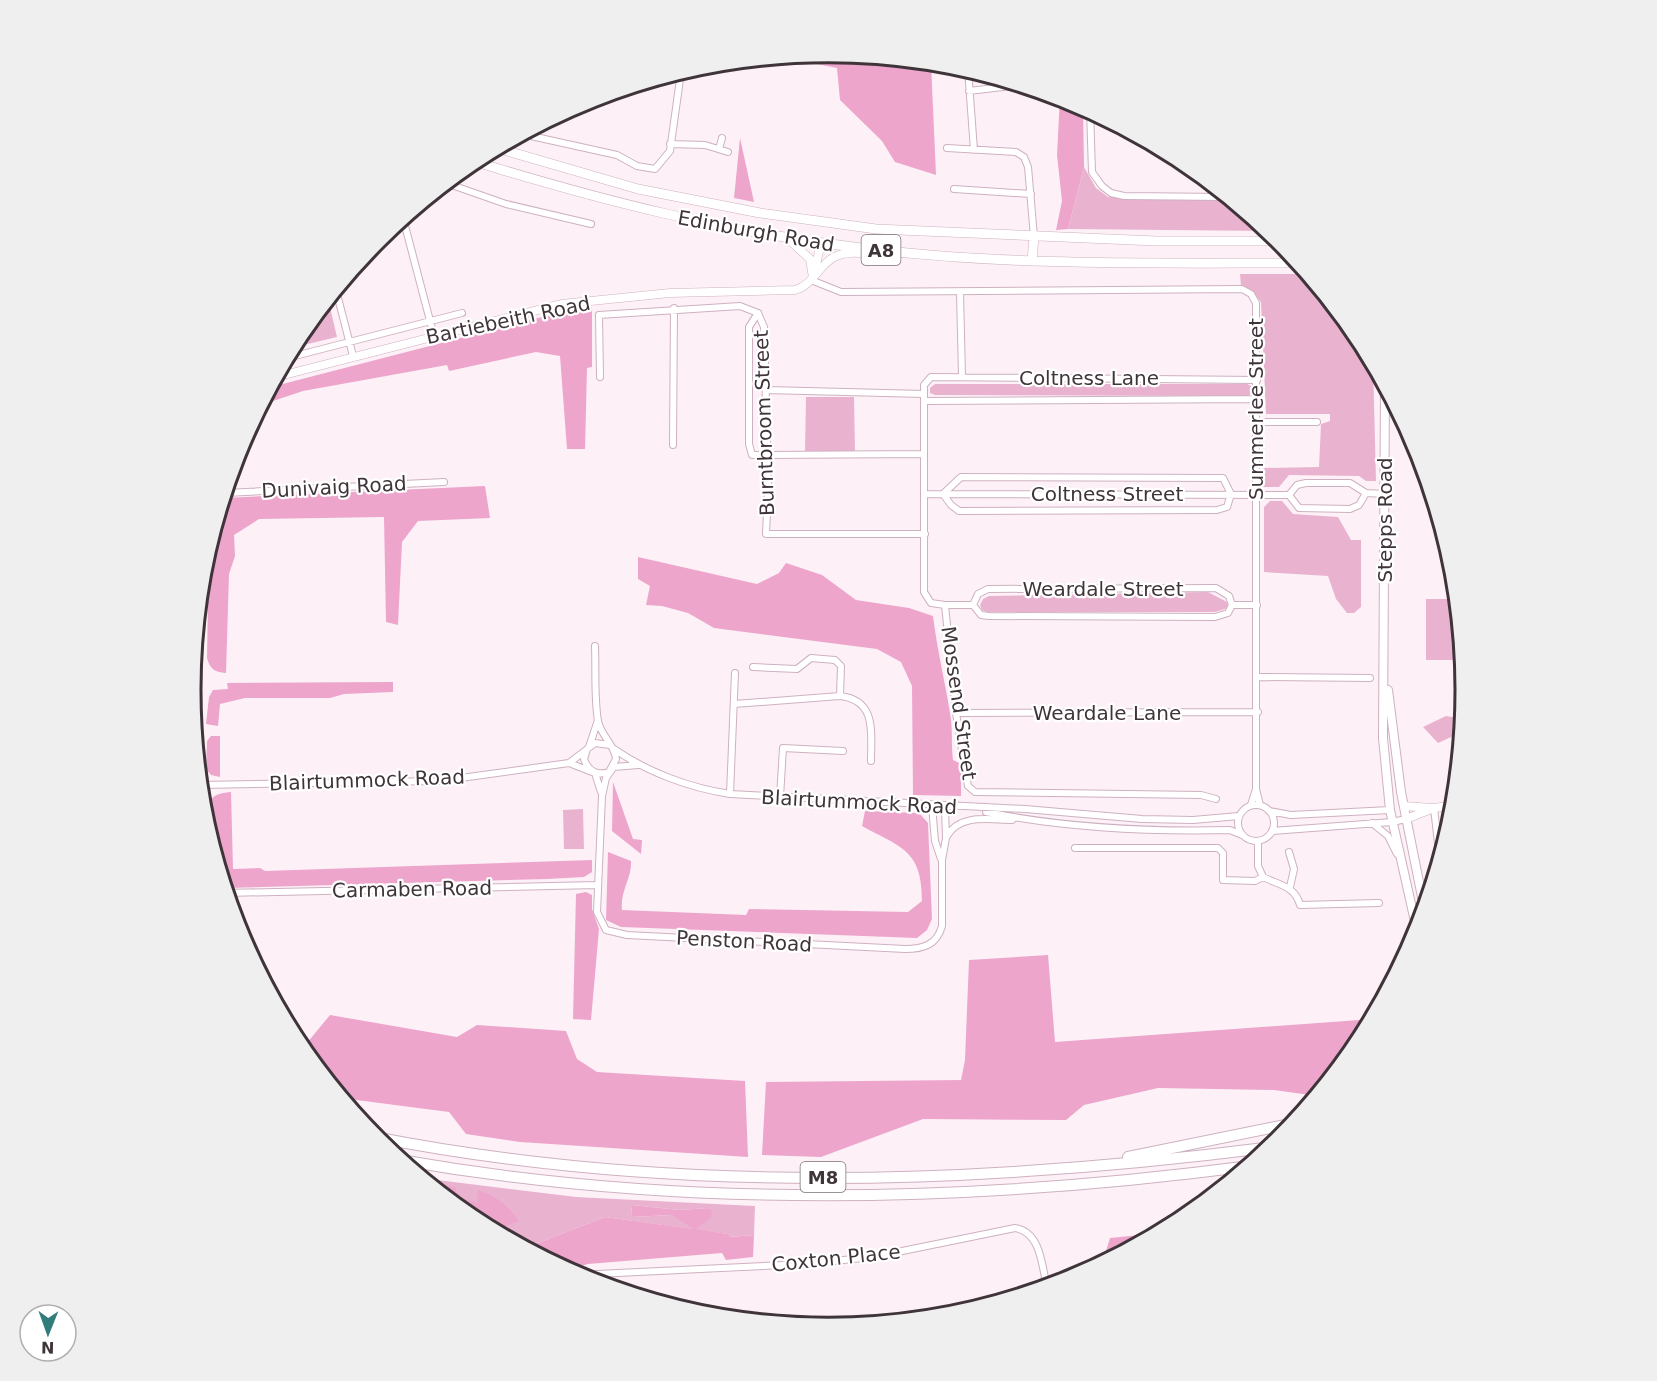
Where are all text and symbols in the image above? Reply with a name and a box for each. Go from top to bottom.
street label: Edinburgh Road [676,205,836,257]
road number: A8 [862,235,900,265]
street label: Bartiebeith Road [424,291,592,349]
street label: Summerlee Street [1244,318,1268,500]
street label: Burntbroom Street [749,329,779,517]
street label: Coltness Lane [1019,366,1159,390]
street label: Stepps Road [1373,457,1397,583]
street label: Dunivaig Road [261,471,407,503]
street label: Coltness Street [1031,482,1183,506]
street label: Weardale Street [1023,577,1184,601]
street label: Mossend Street [936,625,982,782]
street label: Weardale Lane [1033,701,1181,725]
street label: Blairtummock Road [269,765,465,795]
street label: Blairtummock Road [760,785,958,819]
street label: Carmaben Road [332,876,492,902]
street label: Penston Road [675,925,813,957]
road number: M8 [800,1162,846,1192]
street label: Coxton Place [770,1239,902,1277]
north arrow [18,1303,78,1363]
text: N [41,1338,55,1357]

